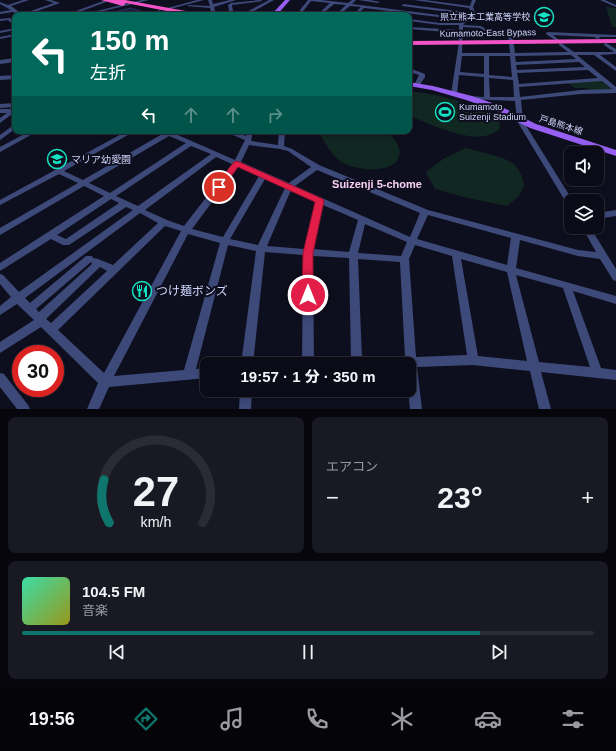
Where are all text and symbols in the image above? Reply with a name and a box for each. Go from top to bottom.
school or university icon: 県立熊本工業高等学校 [533,6,555,28]
place label: 県立熊本工業高等学校 [440,12,530,22]
text: 150 m [90,25,169,56]
street label: Kumamoto-East Bypass [440,27,537,39]
icon: left [24,28,76,80]
text: 左折 [90,63,126,83]
sports icon: Kumamoto Suizenji Stadium [434,101,456,123]
place label: Kumamoto Suizenji Stadium [459,102,526,122]
icon: left [138,104,160,126]
icon: ahead [180,104,202,126]
icon: ahead [222,104,244,126]
icon: right [264,104,286,126]
street label: 戸島熊本線 [538,113,585,137]
map controls [564,146,604,234]
button: sound [564,146,604,186]
school or university icon: マリア幼愛園 [46,148,68,170]
place label: マリア幼愛園 [71,154,131,165]
pin [202,170,236,204]
icon: arrive [208,176,230,198]
district label: Suizenji 5-chome [332,178,422,190]
button: layers [564,194,604,234]
position arrow [287,274,329,316]
restaurant icon: つけ麺ボンズ [131,280,153,302]
place label: つけ麺ボンズ [156,284,228,298]
speed limit sign: 30 [12,345,64,397]
text: 19:57 · 1 分 · 350 m [240,368,376,385]
text: エアコン [326,459,378,474]
text: 27 [133,468,179,515]
text: 23° [437,481,483,514]
text: − [326,485,339,510]
text: + [581,485,594,510]
text: km/h [141,514,172,530]
text: 104.5 FM [82,583,145,600]
text: 音楽 [82,603,108,618]
icon: previous [106,641,128,663]
icon: pause [297,641,319,663]
icon: next [488,641,510,663]
icon: directions [132,705,160,733]
icon: music [218,705,246,733]
icon: phone [303,705,331,733]
icon: climate [388,705,416,733]
icon: car [474,705,502,733]
icon: filters [559,705,587,733]
text: 19:56 [29,709,75,729]

